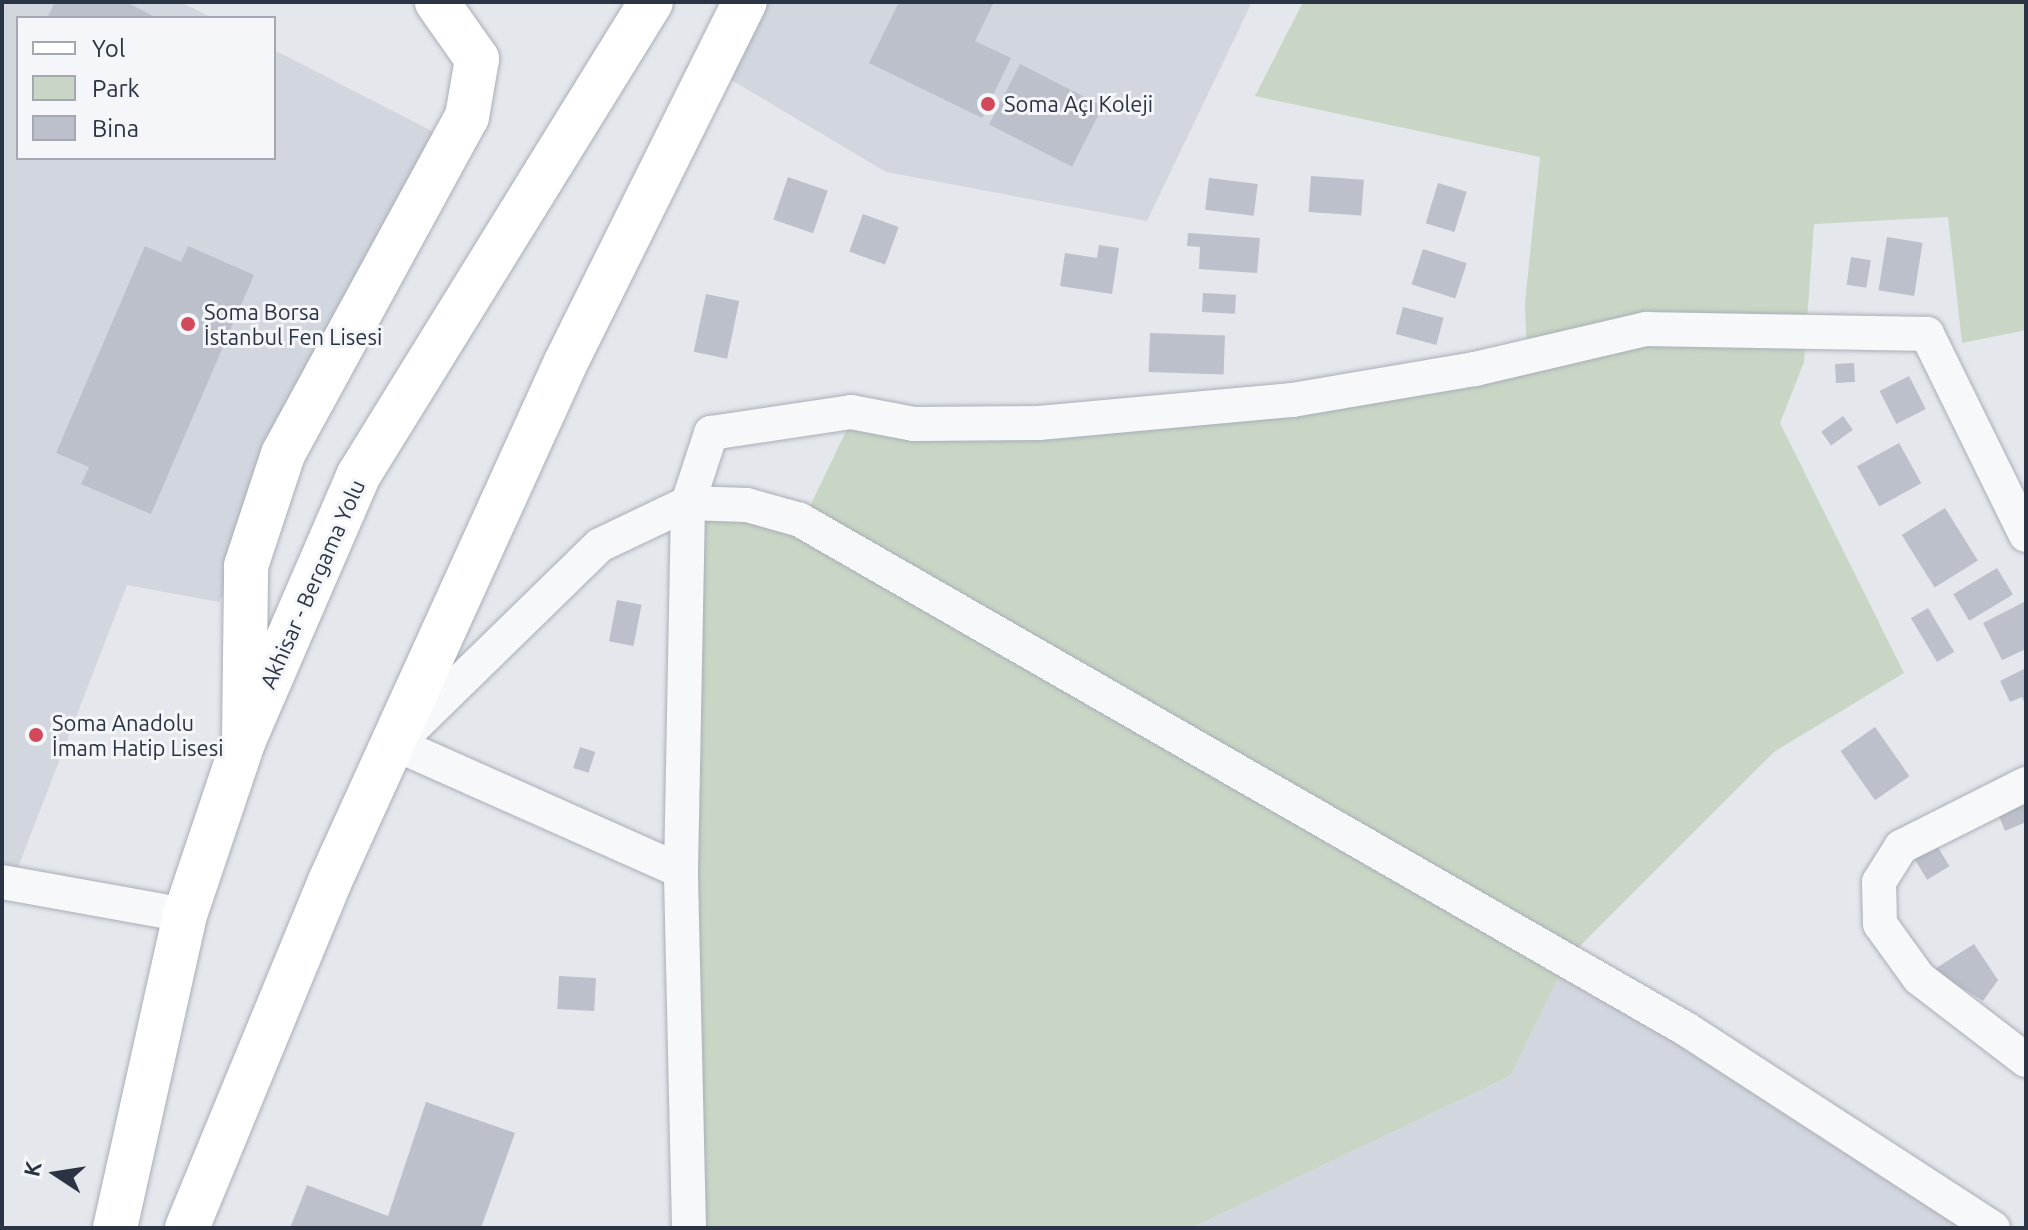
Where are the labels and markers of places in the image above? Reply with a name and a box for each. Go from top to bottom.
place label: Soma Açı Koleji [1004,91,1153,117]
marker: Soma Açı Koleji [979,95,997,113]
place label: Soma Borsa İstanbul Fen Lisesi [204,298,382,350]
marker: Soma Borsa İstanbul Fen Lisesi [179,315,197,333]
place label: Soma Anadolu İmam Hatip Lisesi [52,709,224,760]
marker: Soma Anadolu İmam Hatip Lisesi [27,726,45,744]

